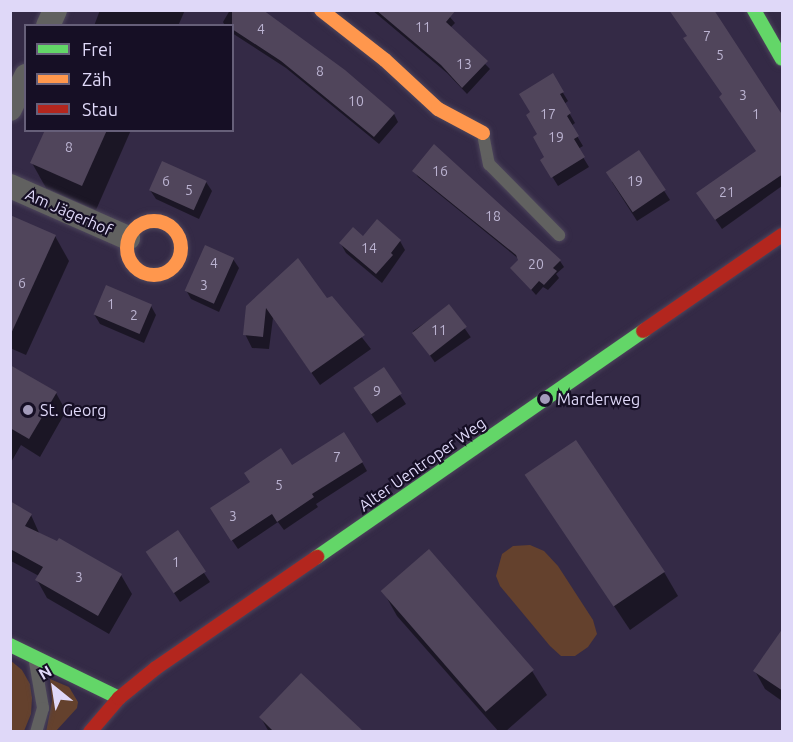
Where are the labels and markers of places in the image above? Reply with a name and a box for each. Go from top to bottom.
place label: Marderweg [557,389,640,409]
marker: Marderweg [538,392,552,406]
place label: St. Georg [40,400,107,420]
marker: St. Georg [21,403,35,417]

